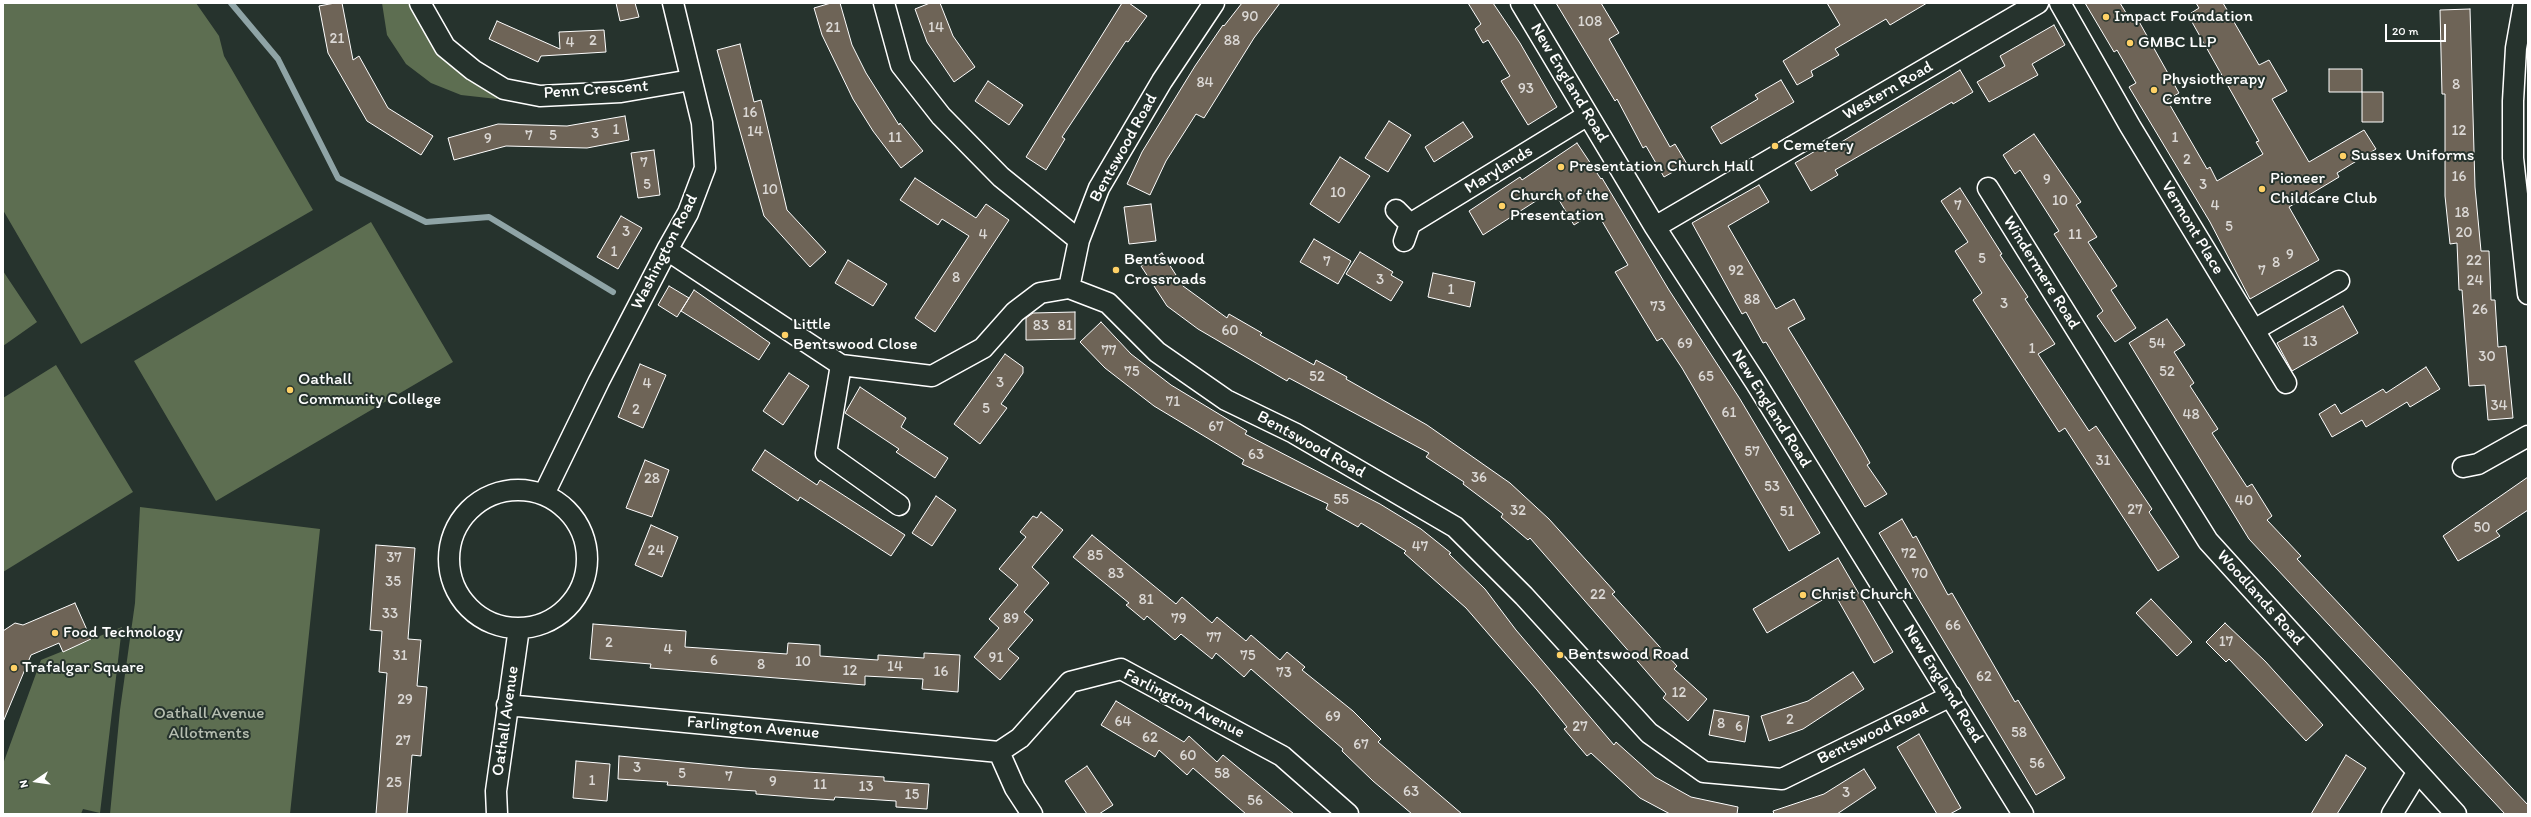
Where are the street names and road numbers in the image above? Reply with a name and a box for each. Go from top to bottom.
street label: New England Road [1525,20,1613,146]
street label: Western Road [1839,57,1937,125]
street label: Penn Crescent [543,76,649,104]
street label: Bentswood Road [1086,90,1162,206]
street label: Marylands [1461,141,1537,199]
street label: Vermont Place [2156,178,2228,278]
street label: Washington Road [627,191,703,313]
street label: Windermere Road [1998,213,2084,333]
street label: New England Road [1726,346,1816,472]
street label: Bentswood Road [1253,407,1369,483]
street label: Woodlands Road [2212,546,2308,650]
street label: New England Road [1898,621,1988,747]
street label: Oathall Avenue [488,665,524,777]
street label: Farlington Avenue [1120,665,1248,743]
street label: Bentswood Road [1814,698,1932,770]
street label: Farlington Avenue [686,712,820,744]

